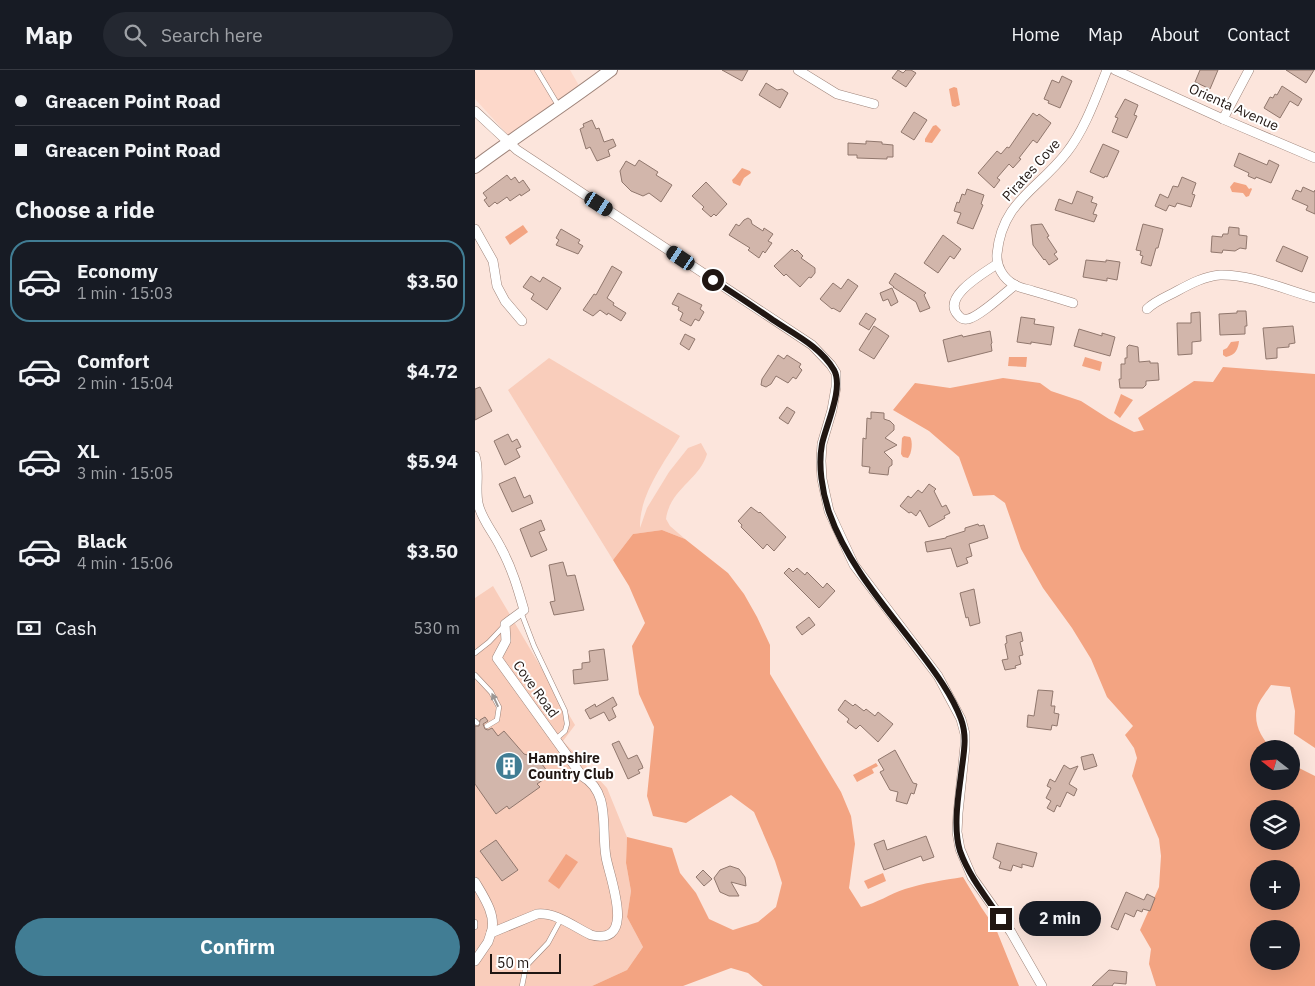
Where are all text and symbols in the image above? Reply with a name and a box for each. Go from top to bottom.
search box [103,12,453,57]
text: Map [25,19,73,51]
icon: search [121,21,149,49]
text: Search here [161,23,263,47]
text: Home [1012,23,1060,46]
text: Map [1088,23,1123,46]
text: About [1151,23,1199,46]
text: Contact [1227,23,1290,46]
street label: Orienta Avenue [1186,79,1282,135]
text: Greacen Point Road [45,89,221,113]
street label: Pirates Cove [998,135,1064,205]
text: Greacen Point Road [45,138,221,162]
car [582,190,615,218]
text: Choose a ride [15,195,155,224]
car [664,243,697,273]
icon: car [17,259,62,304]
text: Economy [77,259,158,283]
text: $3.50 [406,269,458,293]
route start [702,269,724,291]
text: 1 min · 15:03 [77,283,173,303]
icon: car [17,349,62,394]
text: Comfort [77,349,150,373]
text: $4.72 [406,359,458,383]
text: 2 min · 15:04 [77,373,173,393]
icon: car [17,439,62,484]
text: XL [77,439,100,463]
text: $5.94 [406,449,458,473]
text: 3 min · 15:05 [77,463,173,483]
icon: car [17,529,62,574]
text: Black [77,529,127,553]
text: $3.50 [406,539,458,563]
text: 4 min · 15:06 [77,553,173,573]
icon: cash [15,614,43,642]
text: Cash [55,616,97,640]
text: 530 m [413,618,460,638]
street label: Cove Road [509,657,563,721]
one-way arrow [491,693,499,707]
north arrow [1250,740,1300,790]
map controls [1250,740,1300,970]
place label: Hampshire Country Club [528,749,614,783]
building icon: Hampshire Country Club [494,751,524,781]
button: layers [1250,800,1300,850]
button: + [1250,860,1300,910]
callout: 2 min [1019,902,1101,936]
route end [990,908,1012,930]
text: 2 min [1039,908,1081,928]
button: Confirm [15,918,460,976]
button: − [1250,920,1300,970]
scale bar [490,951,561,974]
text: 50 m [497,954,529,972]

